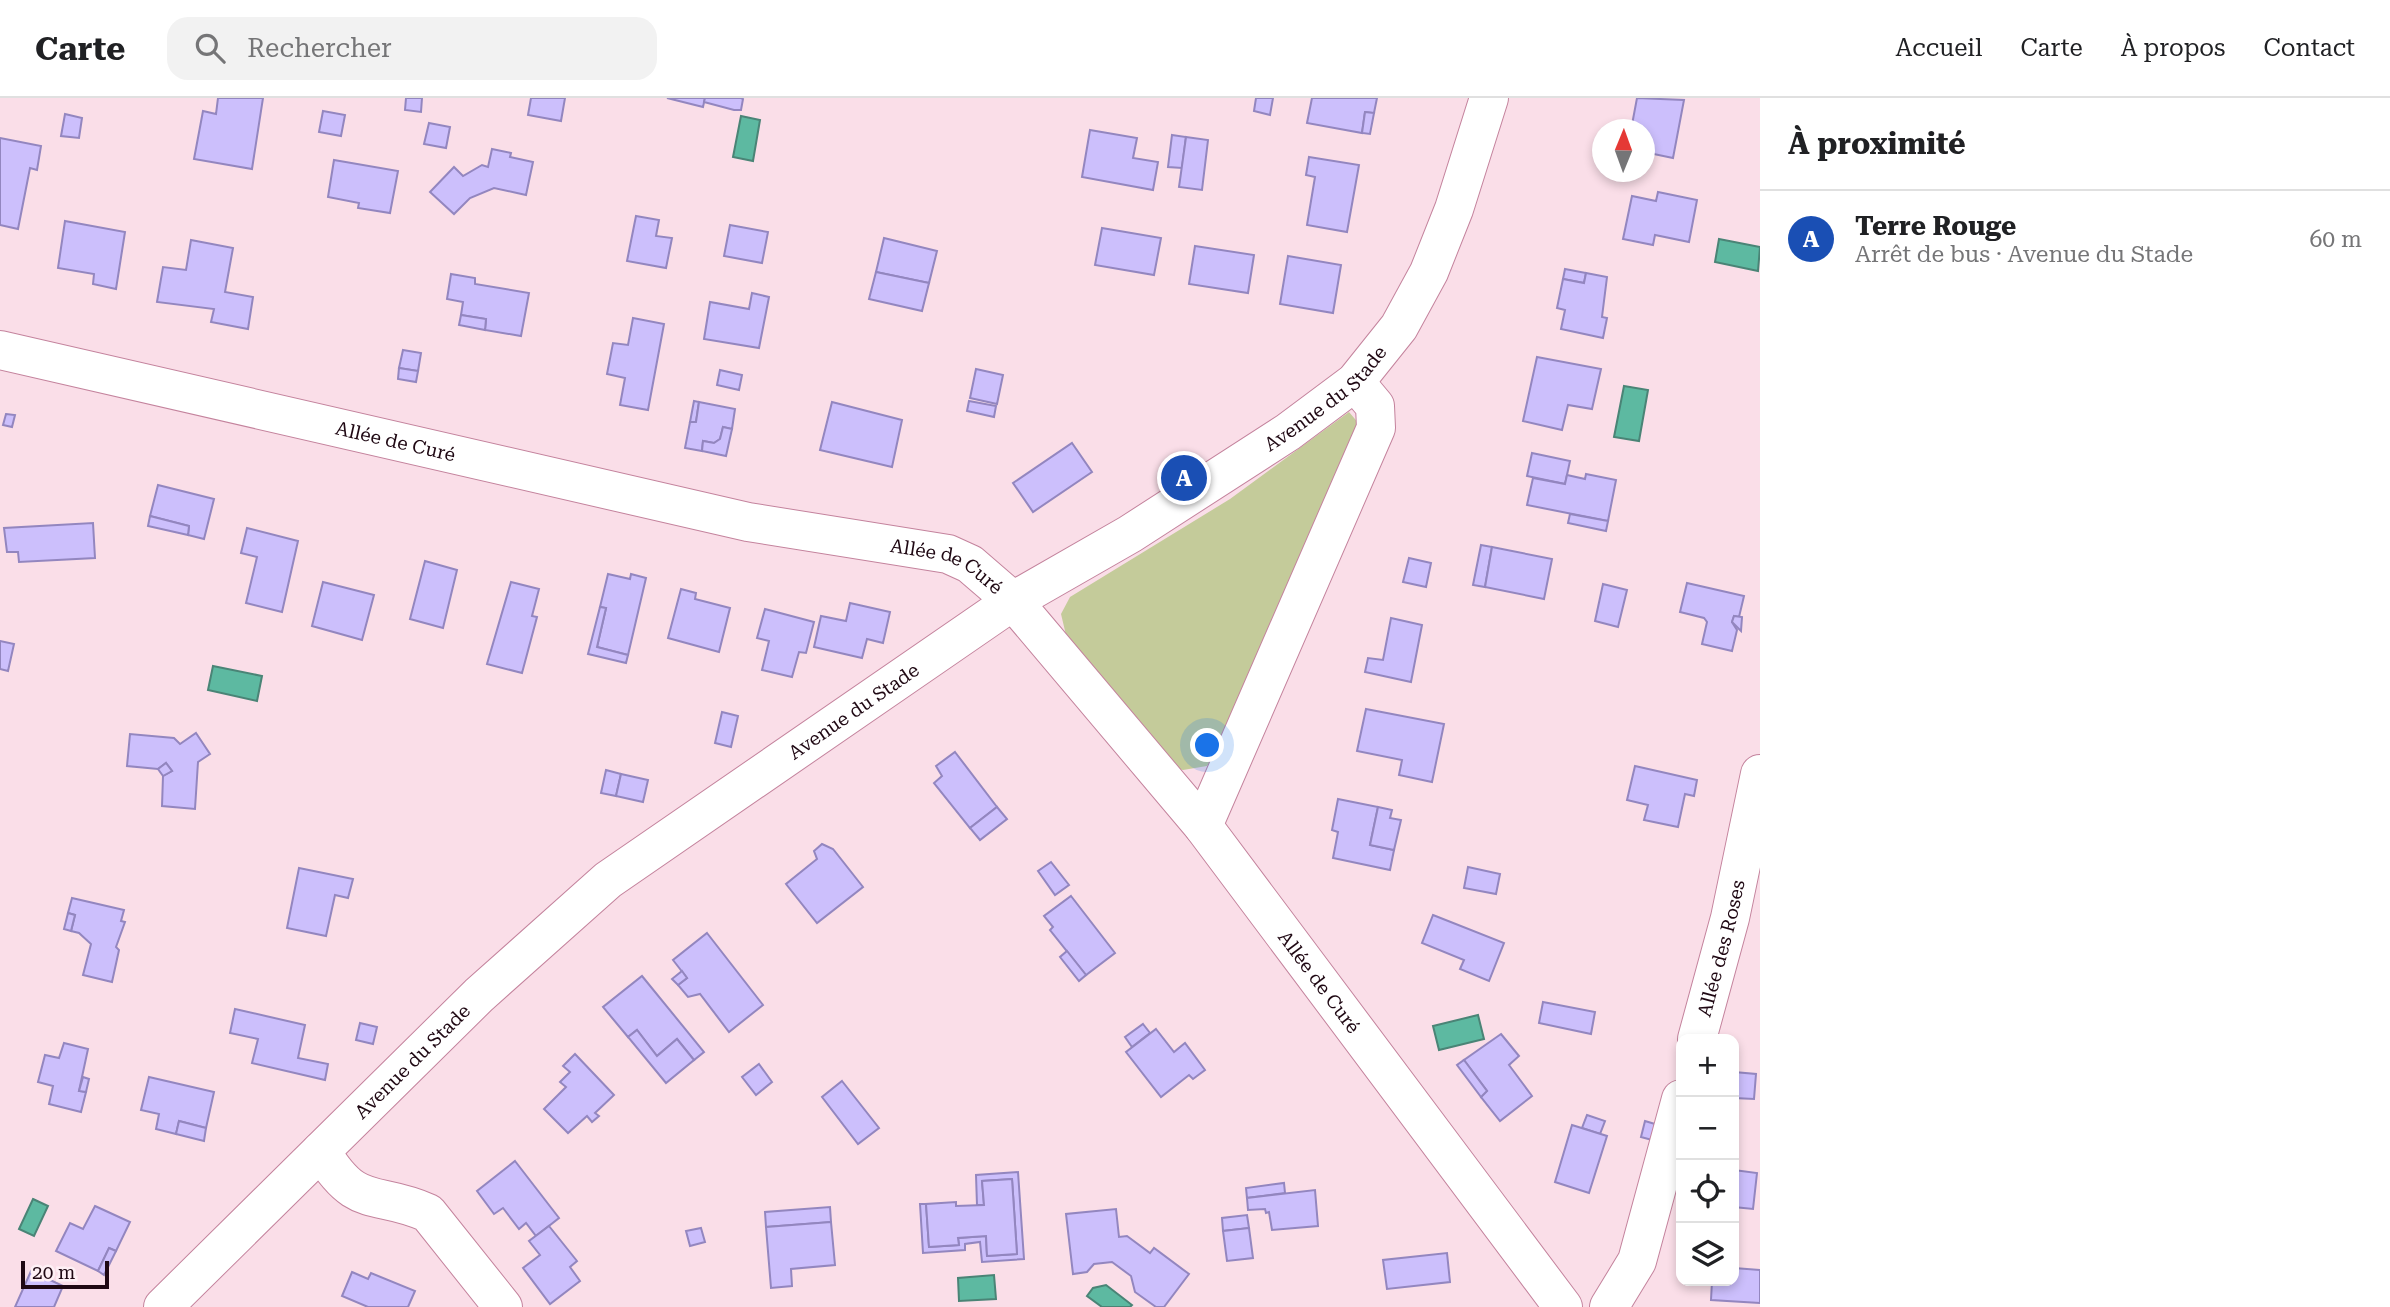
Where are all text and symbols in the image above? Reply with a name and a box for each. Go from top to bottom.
search box [167,17,657,80]
text: Carte [35,29,125,68]
icon: search [191,29,229,67]
text: Rechercher [247,33,392,63]
text: Accueil [1896,34,1982,62]
text: Carte [2020,34,2083,62]
text: À propos [2121,34,2225,62]
text: Contact [2263,34,2355,62]
north arrow [1592,119,1655,182]
text: À proximité [1788,126,1966,161]
text: Terre Rouge [1855,211,2016,241]
text: A [1803,226,1819,253]
text: 60 m [2309,226,2362,253]
text: Arrêt de bus · Avenue du Stade [1855,241,2193,268]
street label: Avenue du Stade [1260,341,1392,456]
street label: Allée de Curé [333,417,458,466]
pin: A [1161,452,1207,504]
street label: Allée de Curé [889,534,1007,599]
street label: Avenue du Stade [784,658,923,764]
your location [1190,728,1224,762]
street label: Allée des Roses [1693,878,1750,1019]
street label: Allée de Curé [1273,926,1365,1038]
street label: Avenue du Stade [350,999,475,1123]
map controls [1676,1034,1739,1286]
button: + [1676,1034,1739,1097]
button: − [1676,1097,1739,1160]
button: locate [1676,1160,1739,1223]
button: layers [1676,1223,1739,1286]
scale bar [21,1258,108,1290]
text: 20 m [32,1261,75,1284]

